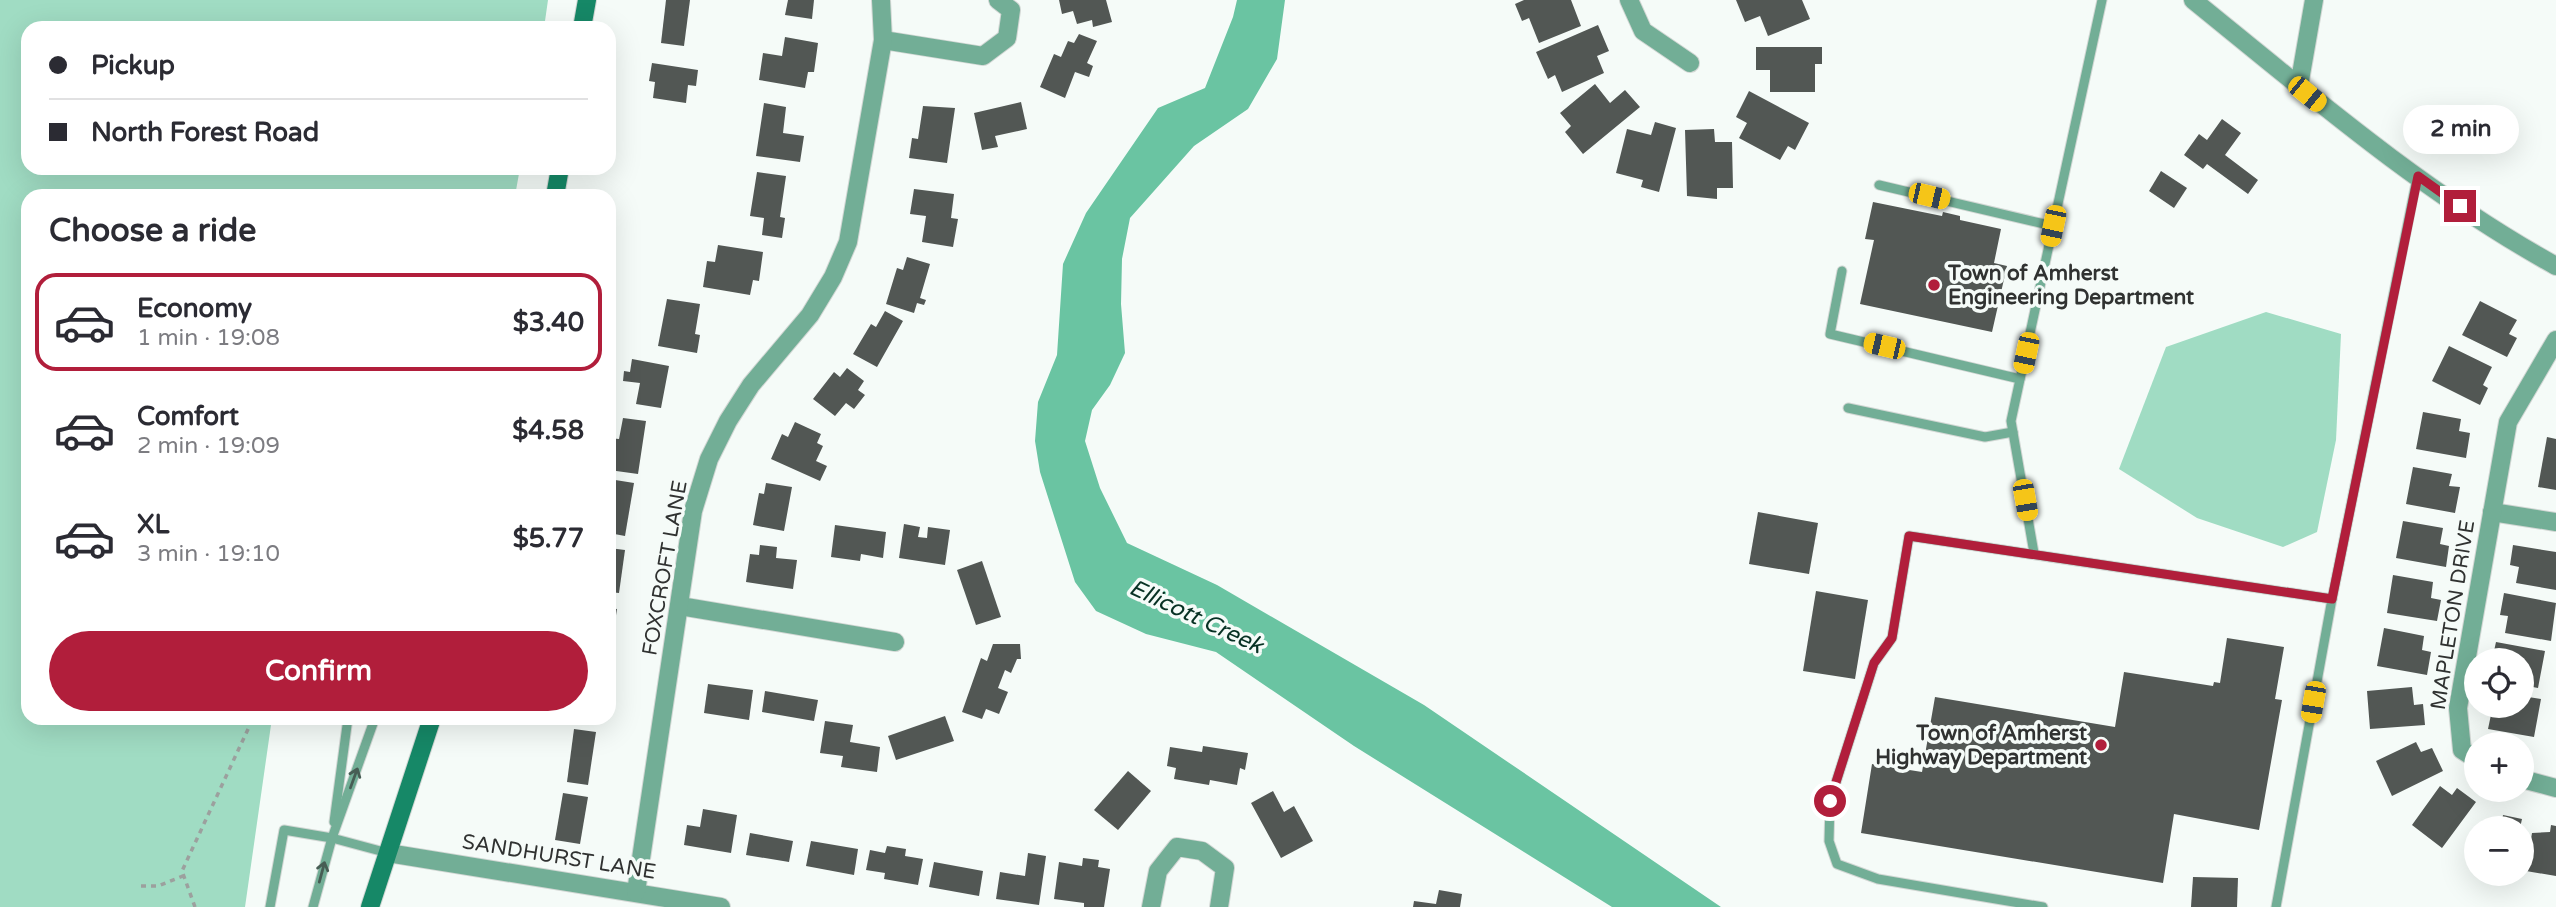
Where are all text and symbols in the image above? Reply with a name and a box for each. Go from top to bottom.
text: Pickup [91,50,175,81]
car [2285,73,2330,115]
callout: 2 min [2402,104,2518,154]
text: 2 min [2430,115,2492,143]
text: North Forest Road [91,117,319,148]
car [1907,181,1952,211]
route end [2444,190,2476,222]
car [2039,203,2068,249]
text: Choose a ride [49,212,256,250]
place label: Town of Amherst Engineering Department [1947,261,2194,310]
marker: Town of Amherst Engineering Department [1926,277,1942,293]
icon: car [53,291,116,354]
text: Economy [137,293,252,324]
text: $3.40 [513,307,584,338]
text: 1 min · 19:08 [137,324,280,352]
car [2012,330,2041,376]
car [1862,331,1907,361]
icon: car [53,399,116,462]
text: Comfort [137,401,239,432]
text: $4.58 [512,415,584,446]
text: 2 min · 19:09 [137,432,280,460]
car [2012,477,2039,523]
street label: FOXCROFT LANE [637,478,693,658]
icon: car [53,507,116,570]
text: XL [137,509,169,540]
street label: MAPLETON DRIVE [2426,518,2480,712]
text: $5.77 [513,523,584,554]
text: 3 min · 19:10 [137,540,280,568]
water label: Ellicott Creek [1125,574,1269,661]
button: Confirm [49,631,588,711]
map controls [2464,648,2534,886]
button: locate [2464,648,2534,718]
car [2300,679,2327,725]
place label: Town of Amherst Highway Department [1875,721,2087,770]
button: + [2464,732,2534,802]
marker: Town of Amherst Highway Department [2093,737,2109,753]
one-way arrow [349,767,361,789]
route start [1814,785,1846,817]
button: − [2464,816,2534,886]
street label: SANDHURST LANE [460,829,658,885]
one-way arrow [316,861,329,884]

